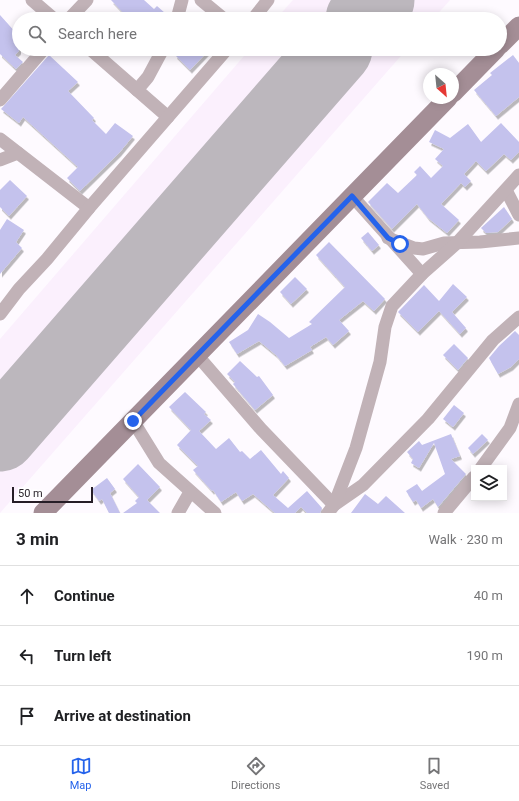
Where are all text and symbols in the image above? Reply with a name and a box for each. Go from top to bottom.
search box [12,12,507,56]
icon: search [26,23,48,45]
text: Search here [58,25,137,43]
north arrow [423,68,459,104]
route start [391,235,409,253]
route end [124,412,142,430]
map controls [471,465,507,501]
button: layers [471,465,507,501]
scale bar [12,485,93,504]
text: 50 m [18,487,43,500]
text: 3 min [16,529,59,549]
text: Walk · 230 m [428,532,503,547]
icon: ahead [16,585,38,607]
text: Continue [54,587,115,605]
text: 40 m [474,588,503,603]
icon: left [16,645,38,667]
text: Turn left [54,647,111,665]
text: 190 m [466,648,503,663]
icon: arrive [16,705,38,727]
text: Arrive at destination [54,707,191,725]
tab: Map [70,755,92,792]
tab: Directions [231,755,280,792]
tab: Saved [420,755,449,792]

